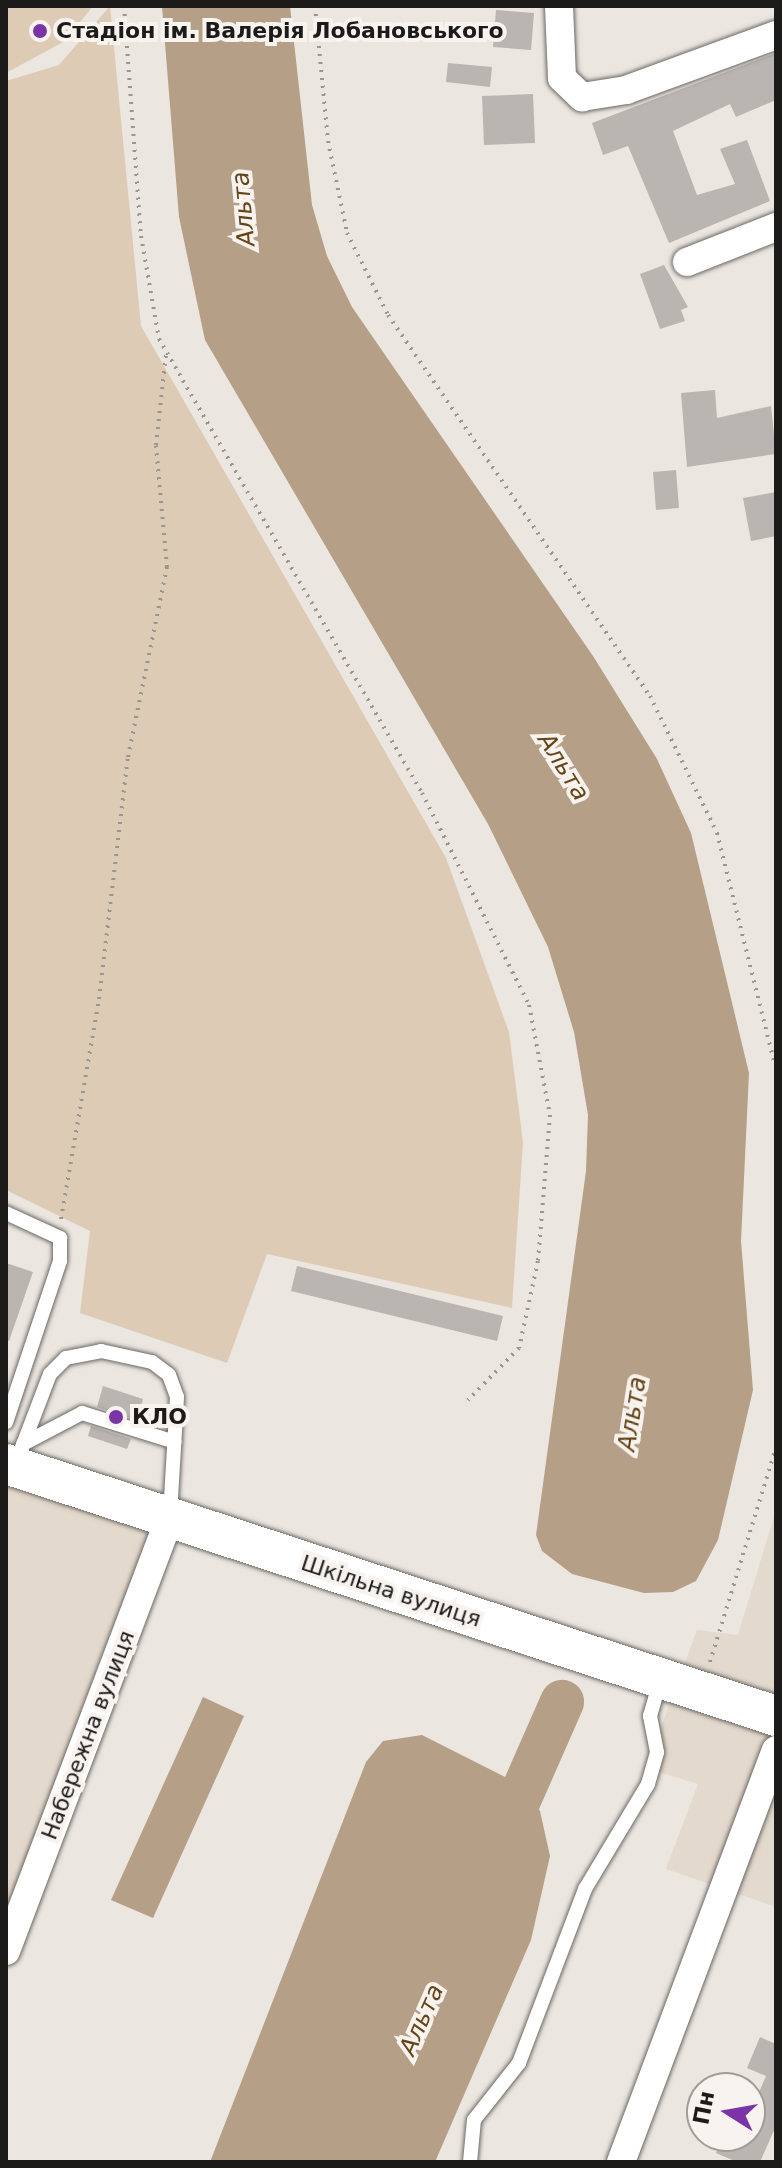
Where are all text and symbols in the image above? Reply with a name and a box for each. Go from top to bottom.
place label: Стадіон ім. Валерія Лобановського [56,18,504,44]
marker: Стадіон ім. Валерія Лобановського [31,22,49,40]
water label: Альта [226,171,262,247]
water label: Альта [531,728,595,806]
water label: Альта [613,1375,653,1453]
place label: КЛО [132,1404,187,1430]
marker: КЛО [107,1408,125,1426]
street label: Шкільна вулиця [298,1549,484,1633]
street label: Набережна вулиця [36,1627,140,1843]
water label: Альта [394,1980,450,2060]
north arrow [686,2072,766,2152]
text: Пн [688,2089,719,2127]

